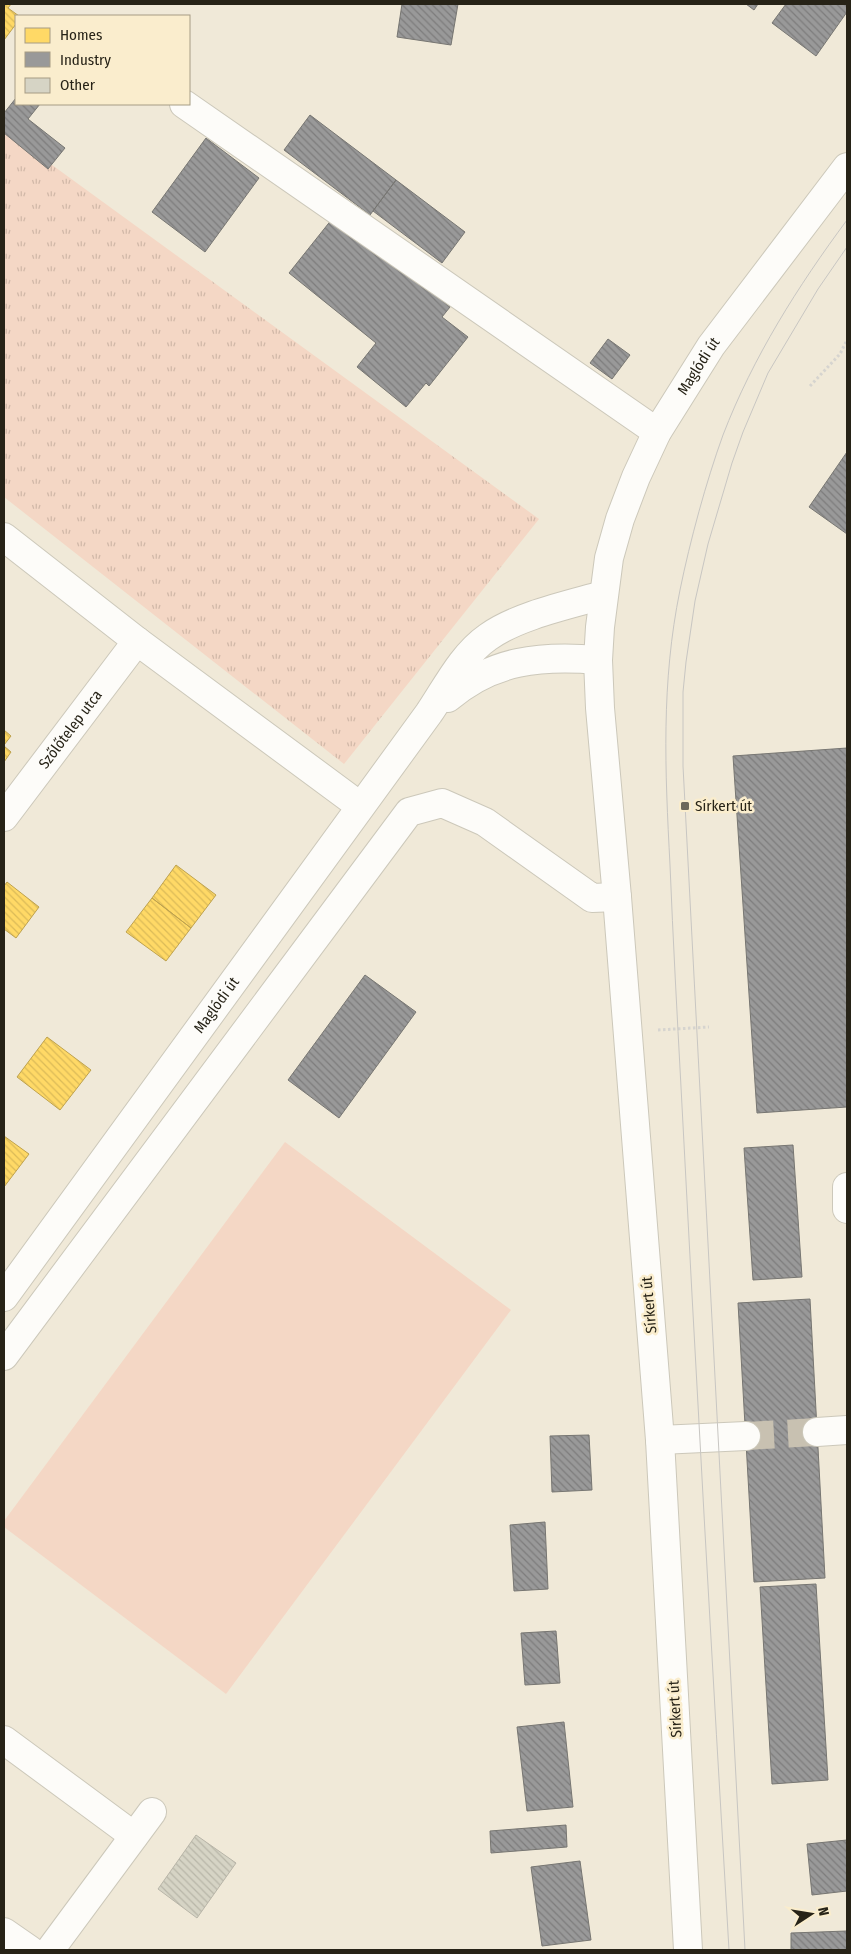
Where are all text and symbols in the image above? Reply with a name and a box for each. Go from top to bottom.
legend [15,15,190,105]
text: Homes [60,26,102,44]
text: Industry [60,51,111,69]
text: Other [60,76,96,94]
street label: Maglódi út [674,333,724,398]
street label: Szőlőtelep utca [35,686,106,772]
place label: Sírkert út [695,797,752,815]
marker: Sírkert út [679,800,691,812]
street label: Maglódi út [190,974,243,1037]
street label: Sírkert út [638,1276,660,1334]
street label: Sírkert út [665,1680,685,1738]
north arrow [786,1889,836,1939]
text: N [814,1906,832,1917]

